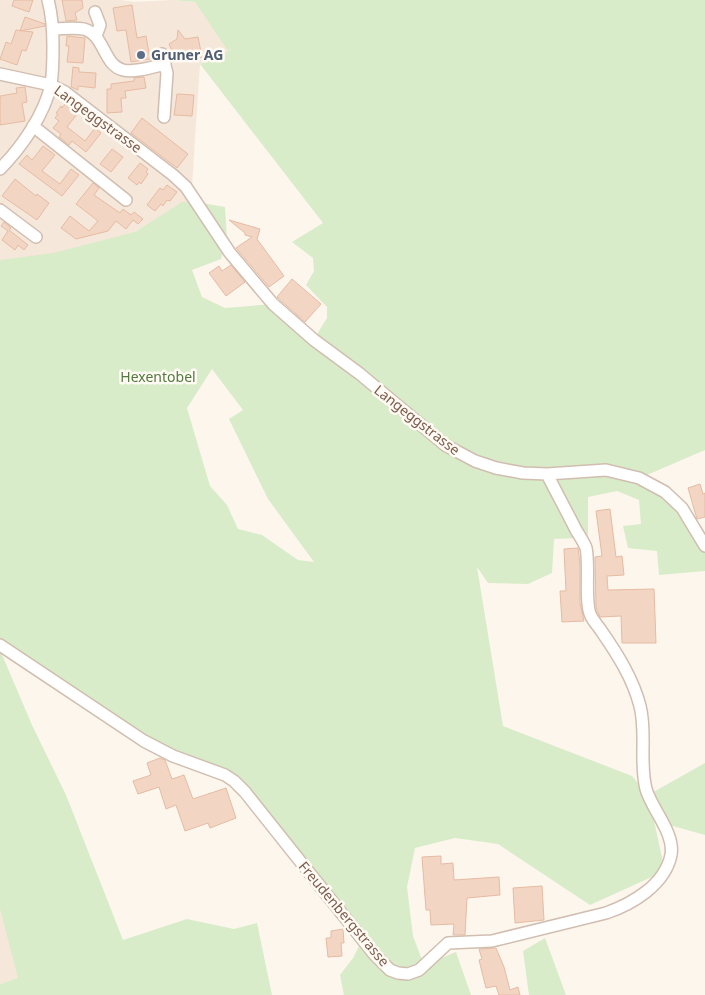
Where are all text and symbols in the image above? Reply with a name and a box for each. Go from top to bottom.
place label: Gruner AG [151,45,223,64]
marker: Gruner AG [135,49,147,61]
street label: Langeggstrasse [51,80,146,157]
park label: Hexentobel [120,367,196,386]
street label: Langeggstrasse [370,380,464,459]
street label: Freudenbergstrasse [295,857,394,970]

